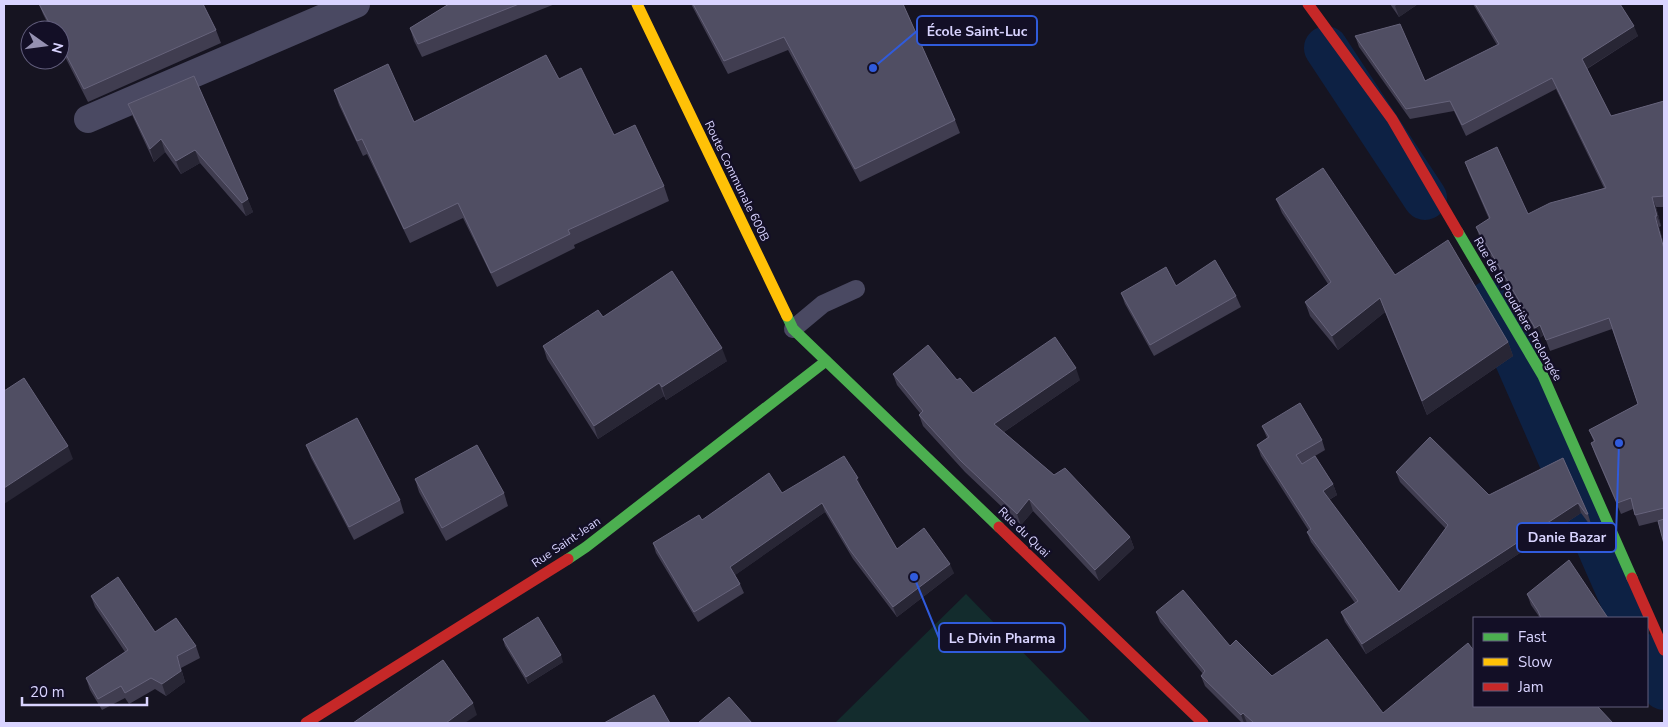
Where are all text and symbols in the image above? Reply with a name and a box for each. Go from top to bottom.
callout: École Saint-Luc [917,16,1037,45]
north arrow [20,20,70,70]
text: École Saint-Luc [927,22,1028,41]
text: N [47,41,68,55]
street label: Route Communale 600B [701,118,773,244]
street label: Rue de la Poudrière Prolongée [1470,234,1566,384]
street label: Rue du Quai [995,503,1053,561]
street label: Rue Saint-Jean [528,513,604,571]
callout: Danie Bazar [1517,523,1616,552]
text: Danie Bazar [1528,528,1607,547]
legend [1473,617,1648,707]
callout: Le Divin Pharma [939,623,1065,652]
text: Fast [1518,627,1547,647]
text: Le Divin Pharma [949,629,1055,648]
text: Slow [1518,652,1553,672]
scale bar [22,674,148,706]
text: Jam [1517,677,1544,697]
text: 20 m [30,682,65,702]

